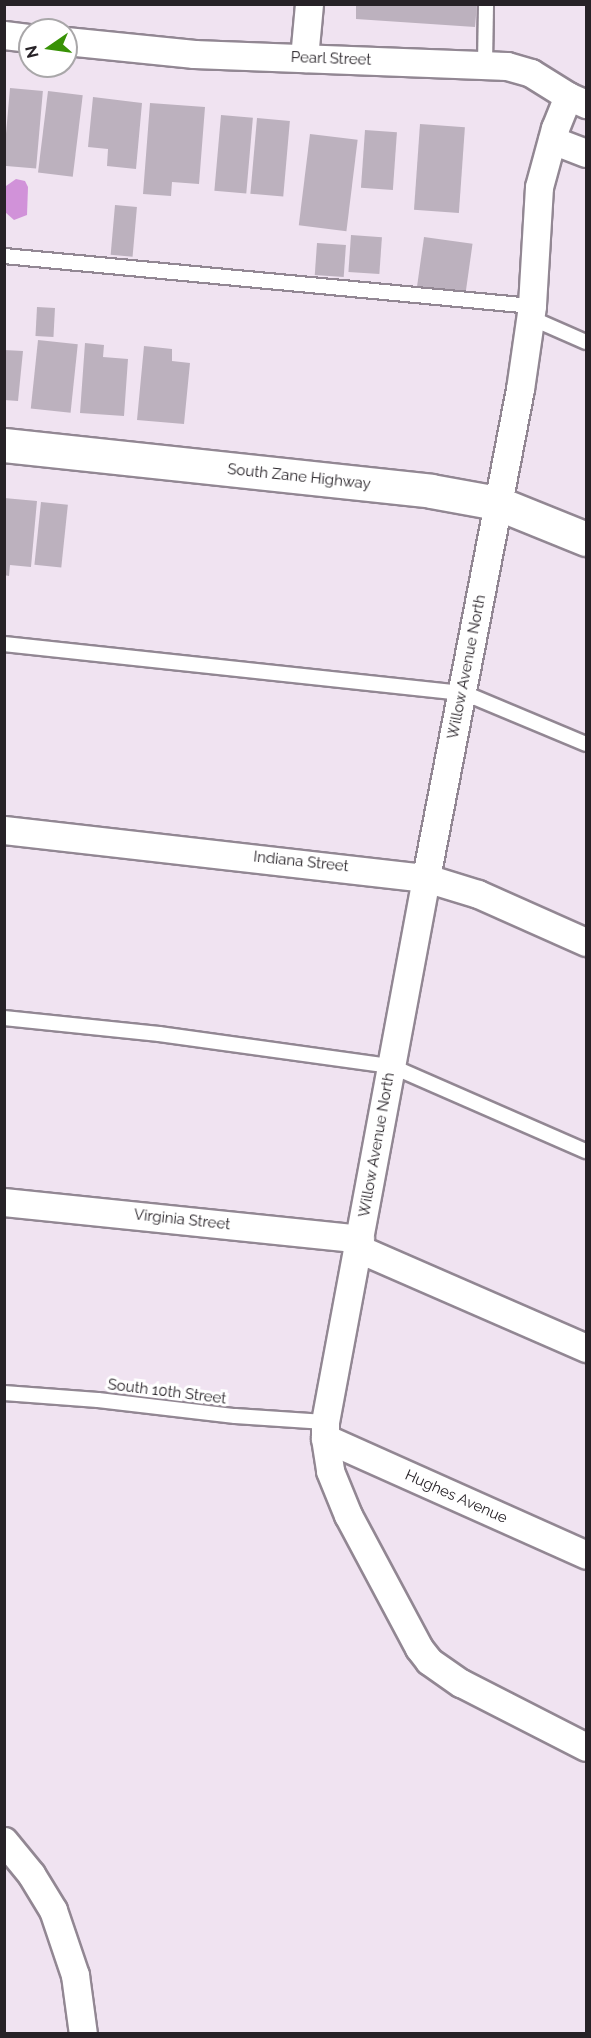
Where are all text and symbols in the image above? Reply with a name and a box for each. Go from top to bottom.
north arrow [18,18,78,78]
text: N [21,44,43,60]
street label: Pearl Street [290,49,372,69]
street label: South Zane Highway [227,461,371,493]
street label: Willow Avenue North [444,593,490,741]
street label: Indiana Street [253,848,349,876]
street label: Willow Avenue North [355,1071,399,1219]
street label: Virginia Street [133,1206,231,1234]
street label: South 10th Street [107,1376,227,1408]
street label: Hughes Avenue [402,1466,510,1528]

